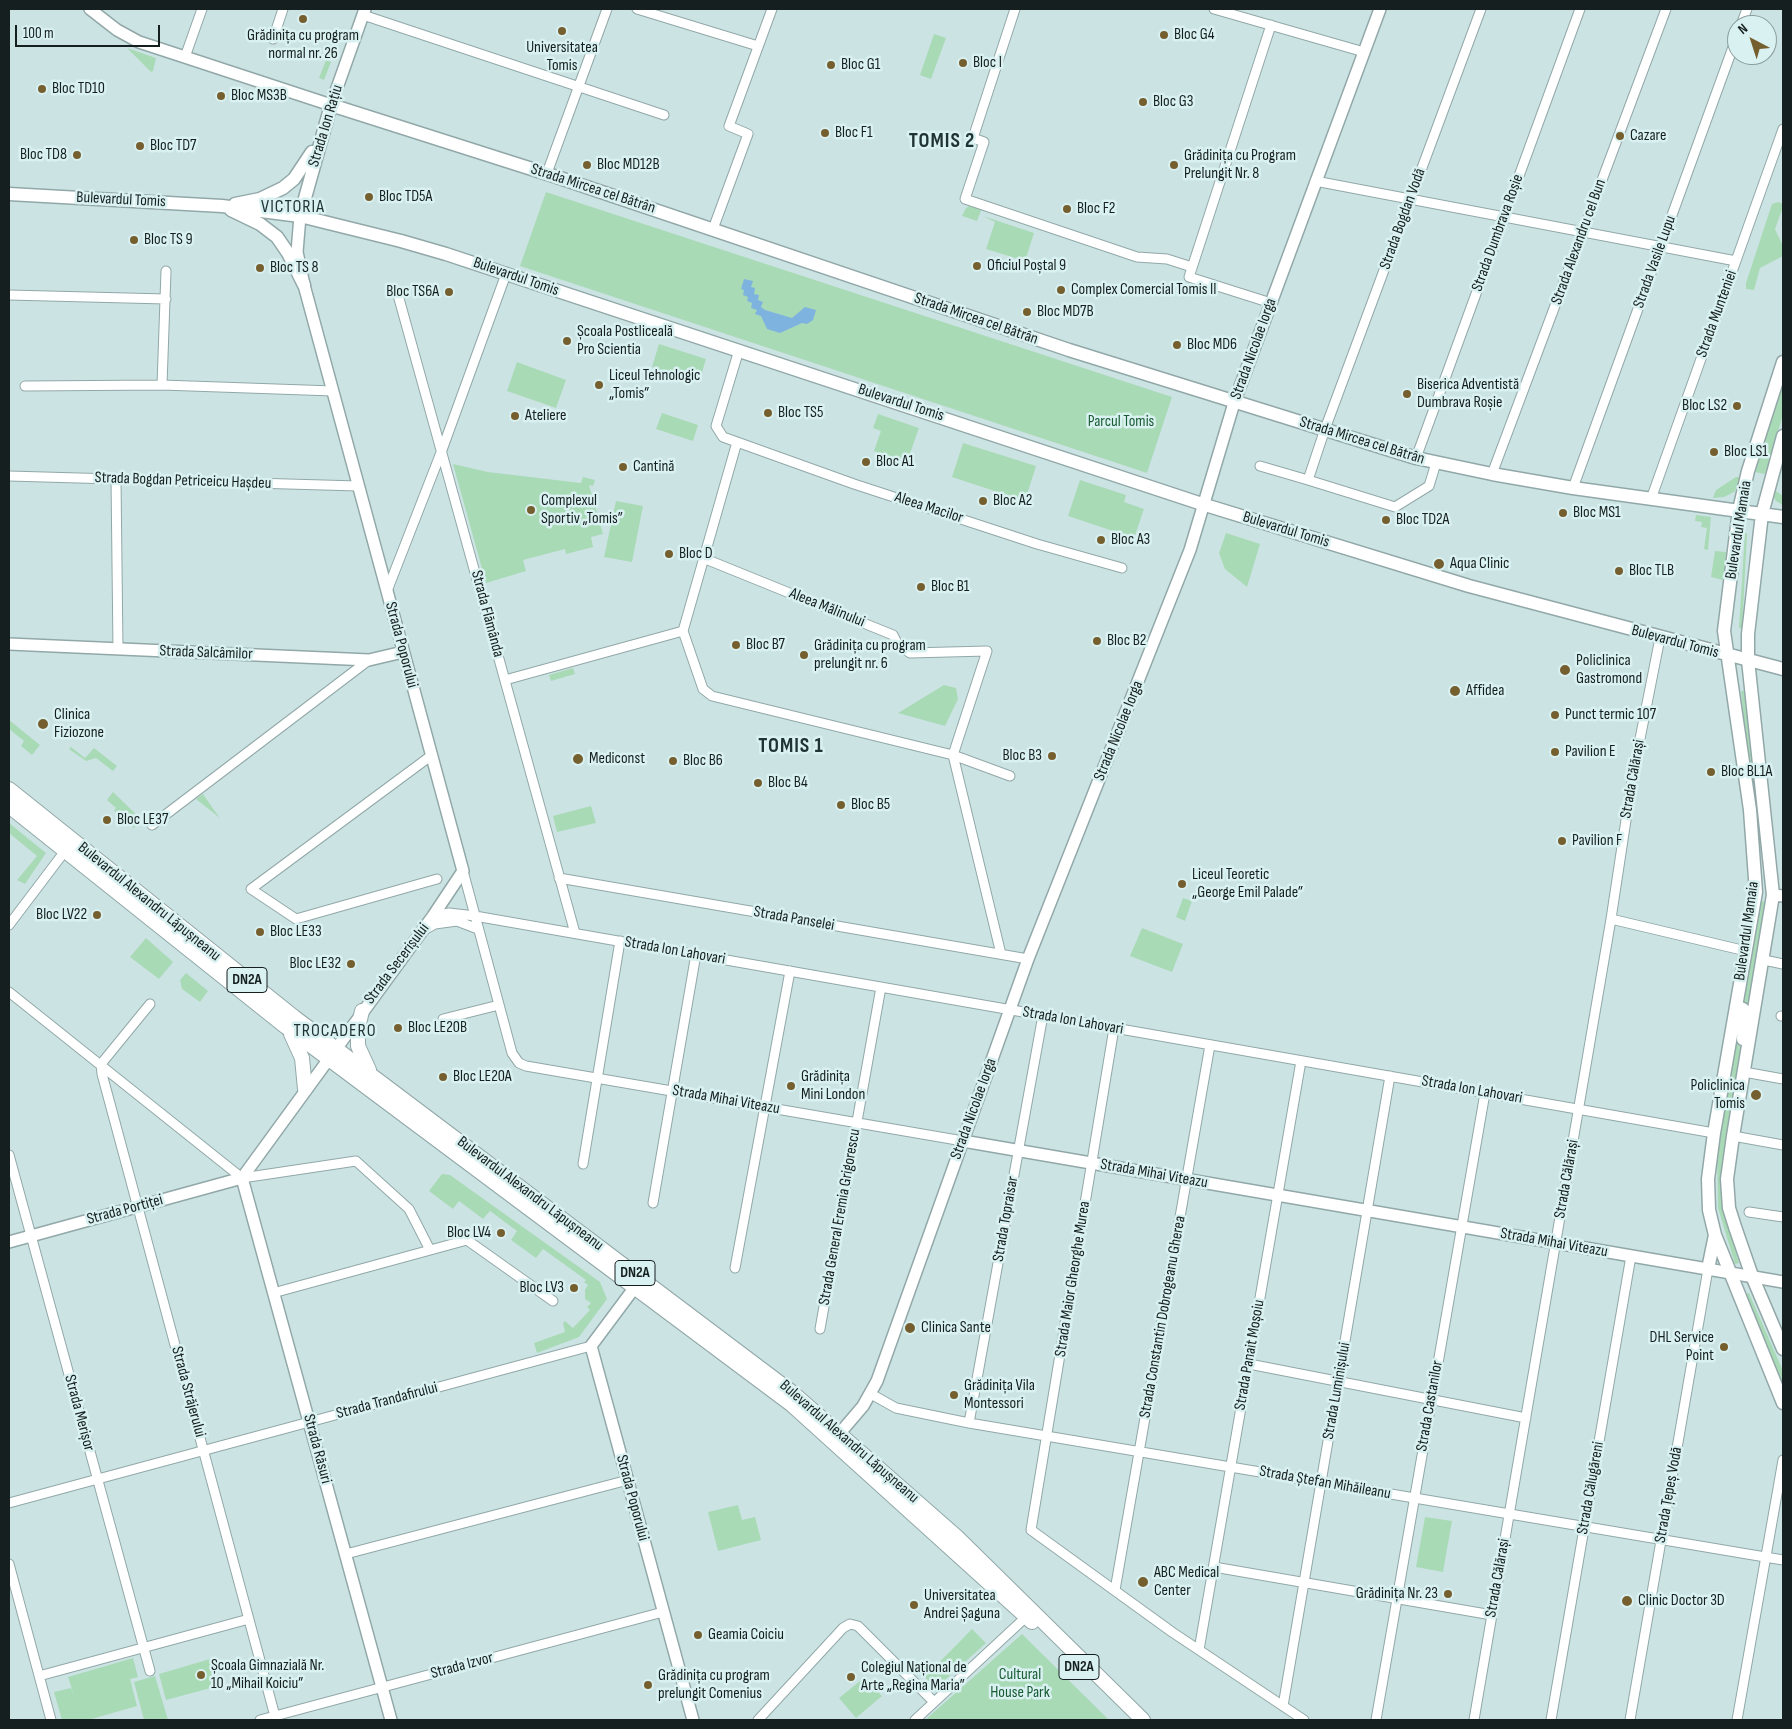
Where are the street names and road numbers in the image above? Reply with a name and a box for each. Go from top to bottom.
street label: Strada Ion Rațiu [304,83,348,169]
street label: Strada Mircea cel Bătrân [528,160,658,218]
street label: Strada Bogdan Vodă [1376,166,1430,272]
street label: Strada Dumbrava Roșie [1468,172,1528,294]
street label: Strada Alexandru cel Bun [1547,177,1611,307]
street label: Bulevardul Tomis [76,188,166,212]
street label: Strada Vasile Lupu [1629,213,1681,311]
street label: Bulevardul Tomis [471,253,561,301]
street label: Strada Munteniei [1692,268,1742,360]
street label: Strada Mircea cel Bătrân [912,289,1040,349]
street label: Strada Nicolae Iorga [1227,296,1281,402]
street label: Bulevardul Tomis [855,380,947,426]
street label: Strada Mircea cel Bătrân [1297,413,1427,469]
street label: Strada Bogdan Petriceicu Hașdeu [94,468,272,494]
street label: Bulevardul Mamaia [1722,479,1756,581]
street label: Aleea Macilor [892,488,966,528]
street label: Bulevardul Tomis [1240,508,1332,552]
street label: Strada Flămânda [466,569,508,659]
street label: Aleea Mălinului [786,584,868,632]
street label: Strada Poporului [380,600,422,690]
street label: Bulevardul Tomis [1629,621,1721,663]
street label: Strada Salcâmilor [159,642,253,664]
street label: Strada Nicolae Iorga [1090,678,1148,784]
street label: Strada Călărași [1617,738,1649,820]
street label: Bulevardul Alexandru Lăpușneanu [74,838,224,966]
street label: Bulevardul Mamaia [1731,880,1763,982]
street label: Strada Panselei [752,902,836,936]
street label: Strada Secerișului [360,920,434,1008]
street label: Strada Ion Lahovari [623,933,727,969]
road number: DN2A [227,968,267,992]
street label: Strada Ion Lahovari [1021,1003,1125,1039]
street label: Strada Nicolae Iorga [947,1056,1001,1162]
street label: Strada Ion Lahovari [1420,1072,1524,1108]
street label: Strada Mihai Viteazu [671,1081,781,1119]
street label: Strada General Eremia Grigorescu [815,1127,865,1307]
street label: Bulevardul Alexandru Lăpușneanu [453,1133,607,1255]
street label: Strada Călărași [1551,1138,1583,1220]
street label: Strada Mihai Viteazu [1099,1155,1209,1193]
street label: Strada Topraisar [989,1175,1023,1263]
street label: Strada Portiței [85,1191,165,1229]
street label: Strada Maior Gheorghe Murea [1051,1200,1095,1358]
street label: Strada Constantin Dobrogeanu Gherea [1136,1214,1190,1420]
street label: Strada Mihai Viteazu [1499,1224,1609,1262]
road number: DN2A [615,1260,655,1286]
street label: Strada Panait Moșoiu [1231,1298,1269,1412]
street label: Strada Luminișului [1319,1341,1355,1441]
street label: Strada Străjerului [167,1345,209,1439]
street label: Strada Castanilor [1413,1359,1447,1453]
street label: Strada Merișor [60,1373,98,1453]
street label: Bulevardul Alexandru Lăpușneanu [775,1376,923,1508]
street label: Strada Trandafirului [334,1378,440,1424]
street label: Strada Răsuri [299,1412,335,1486]
street label: Strada Călugăreni [1573,1440,1609,1536]
street label: Strada Țepeș Vodă [1651,1446,1687,1544]
street label: Strada Poporului [611,1453,653,1543]
street label: Strada Ștefan Mihăileanu [1258,1462,1392,1504]
street label: Strada Călărași [1482,1537,1514,1619]
street label: Strada Izvor [429,1648,495,1684]
road number: DN2A [1059,1654,1099,1680]

